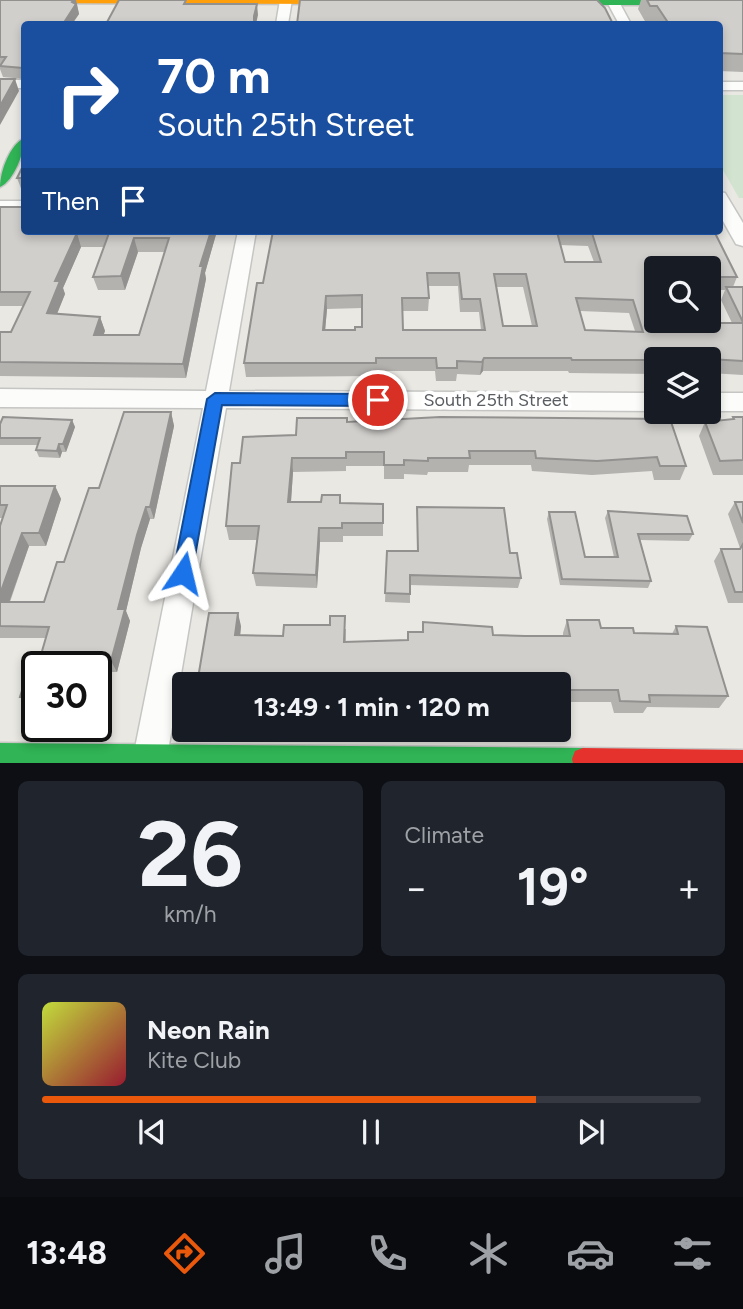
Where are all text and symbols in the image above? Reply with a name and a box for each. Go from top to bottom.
text: 70 m [157,46,270,105]
icon: right [42,49,133,140]
text: South 25th Street [157,106,415,144]
icon: arrive [114,182,152,220]
text: Then [42,185,100,217]
map controls [644,256,721,424]
button: search [644,256,721,333]
button: layers [644,347,721,424]
pin [348,370,408,430]
icon: arrive [359,381,397,419]
street label: South 25th Street [424,389,569,411]
position arrow [146,536,220,610]
speed limit sign: 30 [21,651,112,742]
text: 13:49 · 1 min · 120 m [253,691,490,723]
text: 26 [138,800,243,909]
text: Climate [405,821,484,849]
text: 19° [517,856,589,918]
text: − [405,865,428,911]
text: + [677,865,701,911]
text: km/h [164,900,217,928]
text: Neon Rain [147,1014,270,1046]
text: Kite Club [147,1046,241,1074]
icon: previous [133,1113,171,1151]
icon: pause [352,1113,390,1151]
icon: next [572,1113,610,1151]
icon: directions [160,1229,209,1278]
icon: music [261,1229,310,1278]
icon: phone [363,1229,412,1278]
icon: climate [464,1229,513,1278]
icon: car [566,1229,615,1278]
icon: filters [668,1229,717,1278]
text: 13:48 [26,1234,107,1272]

